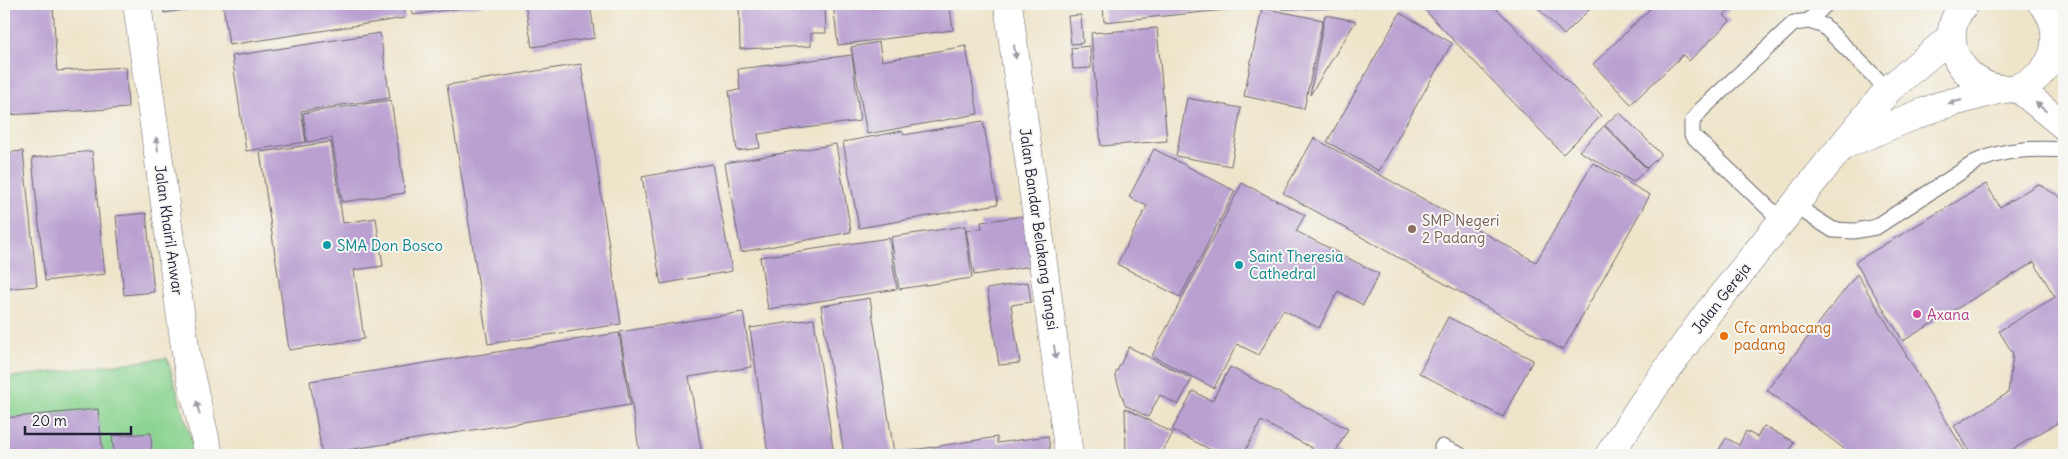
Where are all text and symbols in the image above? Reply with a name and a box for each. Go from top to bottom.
one-way arrow [1011,44,1019,60]
one-way arrow [1948,98,1963,106]
one-way arrow [2035,101,2048,112]
street label: Jalan Bandar Belakang Tangsi [1015,127,1063,331]
one-way arrow [152,135,160,151]
street label: Jalan Khairil Anwar [150,164,188,296]
place label: SMP Negeri 2 Padang [1422,211,1499,247]
marker: SMP Negeri 2 Padang [1406,223,1418,235]
place label: SMA Don Bosco [337,236,443,255]
marker: SMA Don Bosco [321,239,333,251]
place label: Saint Theresia Cathedral [1249,247,1344,283]
street label: Jalan Gereja [1687,258,1755,337]
marker: Saint Theresia Cathedral [1233,259,1245,271]
place label: Axana [1927,305,1970,324]
marker: Axana [1911,308,1923,320]
place label: Cfc ambacang padang [1734,318,1831,354]
marker: Cfc ambacang padang [1718,330,1730,342]
one-way arrow [1051,344,1059,360]
one-way arrow [194,400,202,415]
scale bar [25,404,131,436]
text: 20 m [32,411,67,430]

